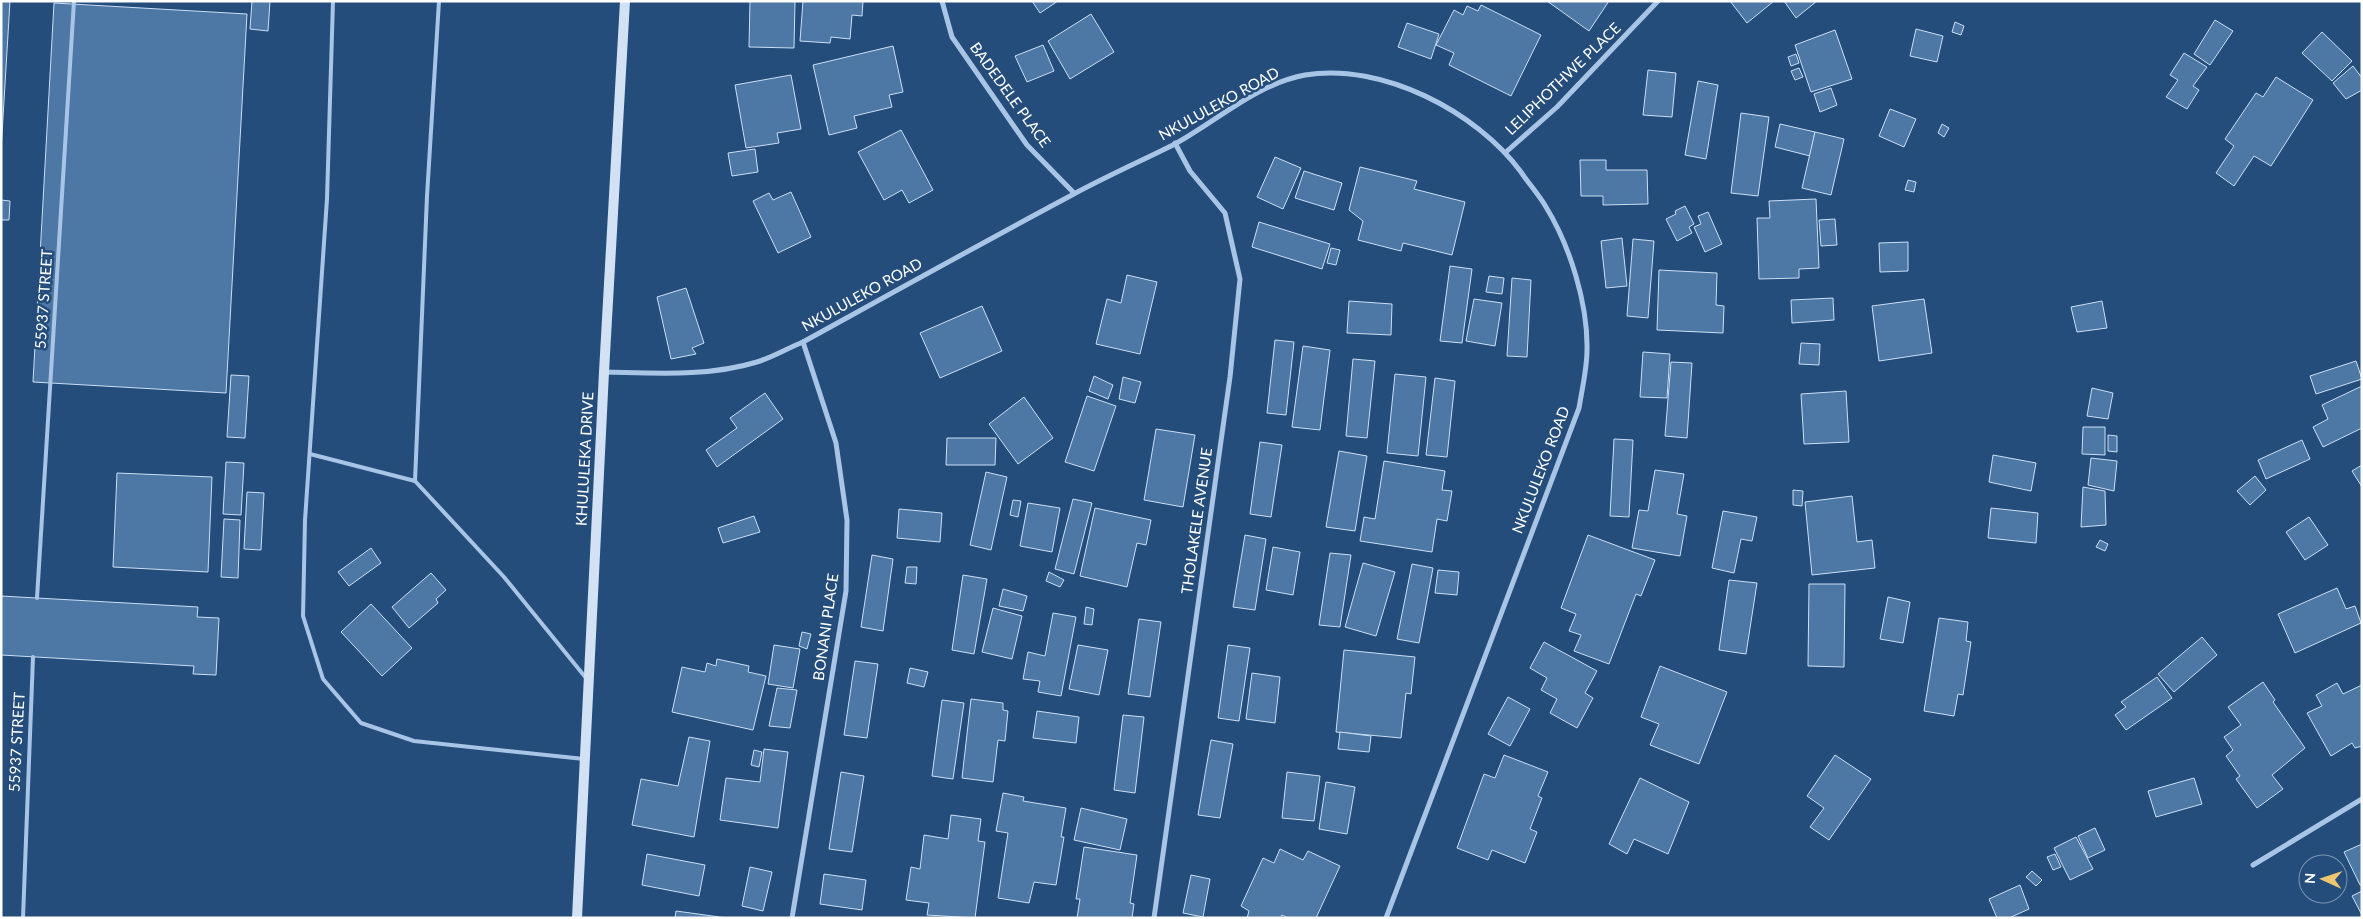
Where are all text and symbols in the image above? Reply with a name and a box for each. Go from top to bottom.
street label: LELIPHOTHWE PLACE [1501,18,1624,138]
street label: BADEDELE PLACE [967,38,1055,150]
street label: NKULULEKO ROAD [1155,63,1282,144]
street label: 55937 STREET [31,248,55,349]
street label: NKULULEKO ROAD [798,254,925,335]
street label: KHULULEKA DRIVE [571,391,597,527]
street label: NKULULEKO ROAD [1507,403,1573,536]
street label: THOLAKELE AVENUE [1177,446,1215,595]
street label: BONANI PLACE [809,572,841,682]
street label: 55937 STREET [4,691,28,792]
north arrow [2298,854,2348,904]
text: N [2301,872,2318,884]

